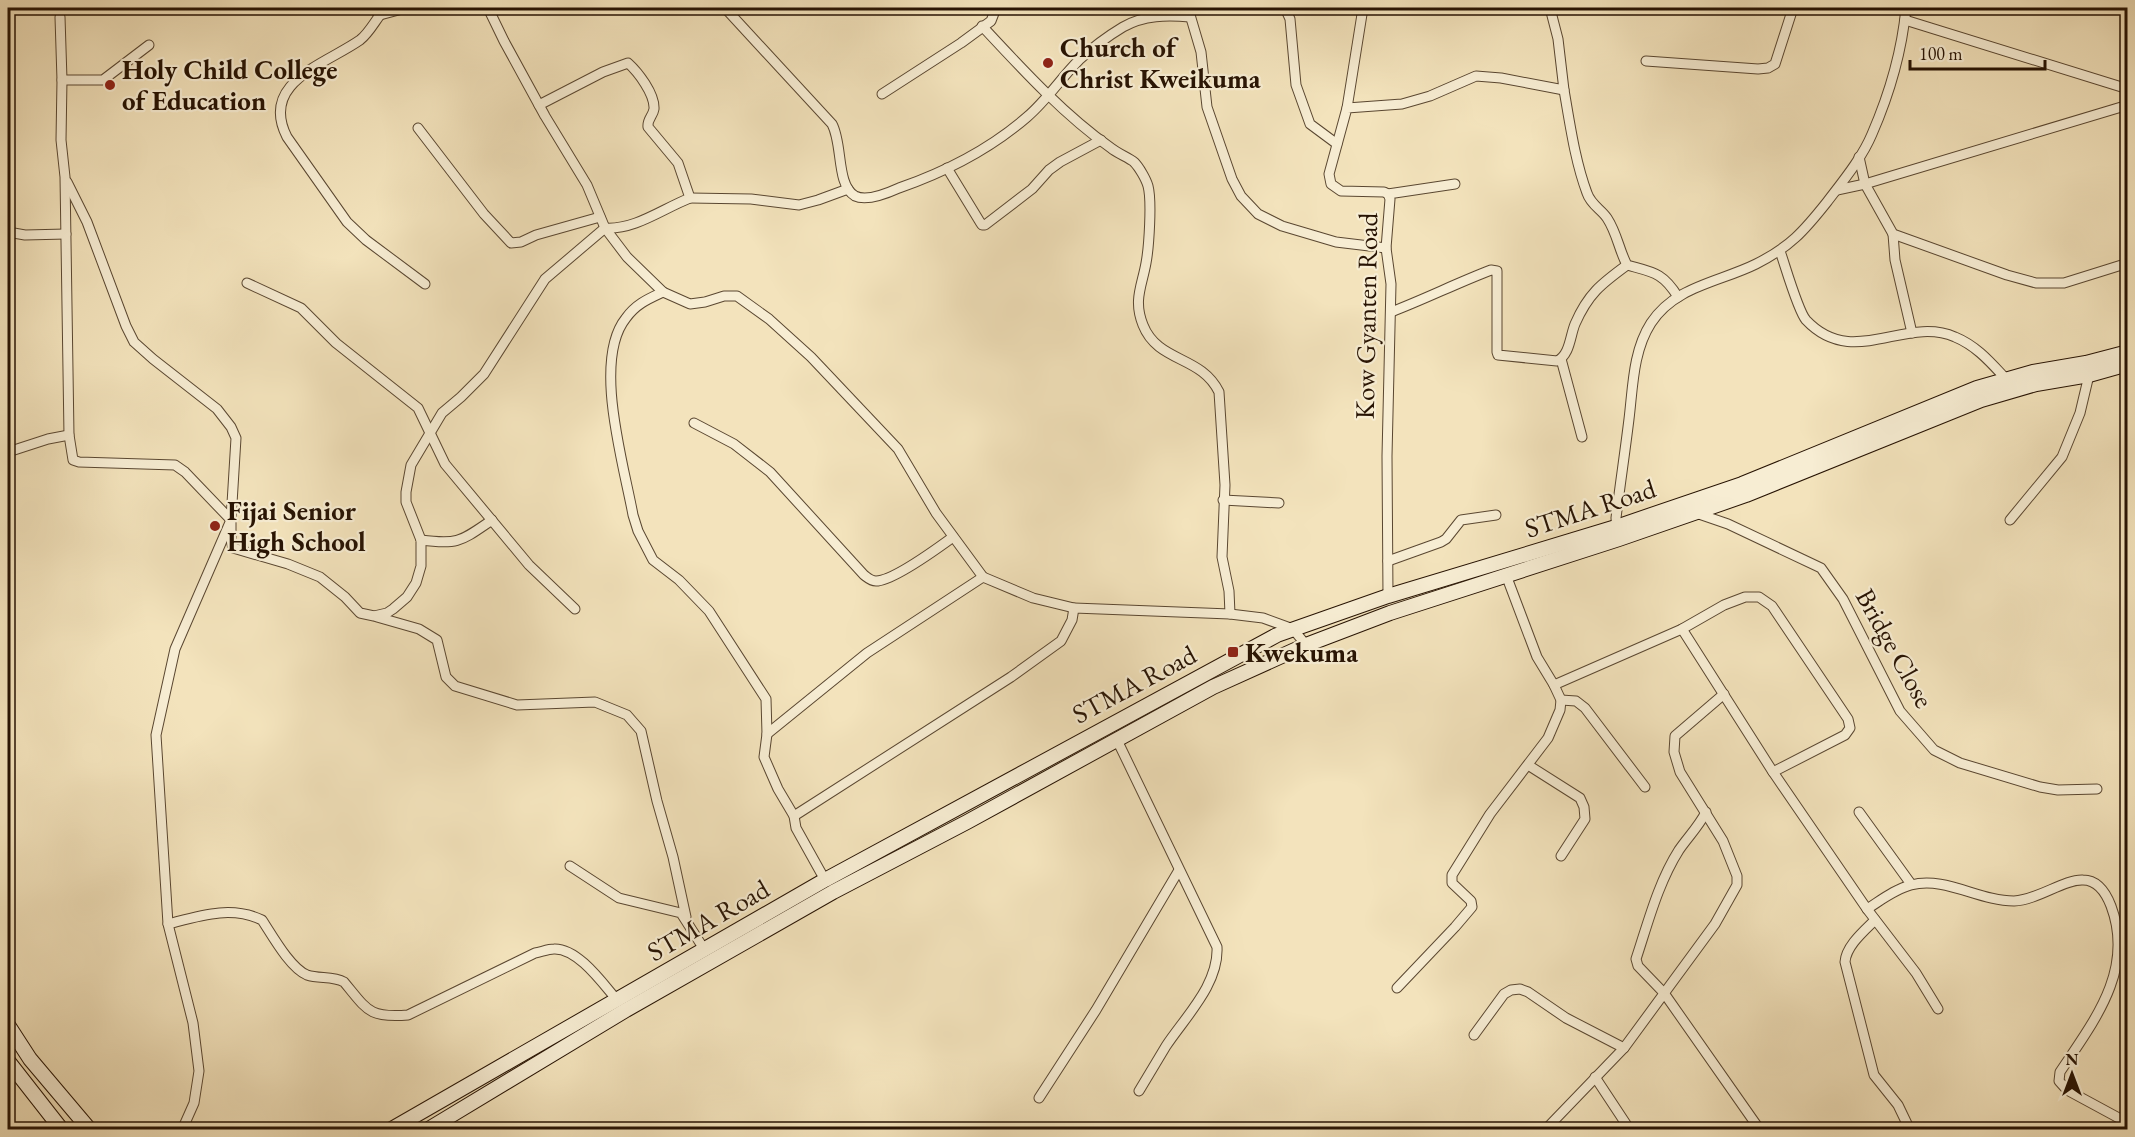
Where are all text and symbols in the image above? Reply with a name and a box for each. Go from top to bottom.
place label: Church of Christ Kweikuma [1060,30,1261,96]
scale bar [1910,33,2045,71]
text: 100 m [1919,42,1963,65]
place label: Holy Child College of Education [122,52,337,118]
marker: Church of Christ Kweikuma [1041,56,1055,70]
marker: Holy Child College of Education [103,78,117,92]
street label: Kow Gyanten Road [1347,212,1385,420]
street label: STMA Road [1520,470,1660,546]
place label: Fijai Senior High School [227,493,366,559]
marker: Fijai Senior High School [208,519,222,533]
street label: Bridge Close [1848,582,1942,714]
place label: Kwekuma [1245,635,1358,670]
street label: STMA Road [1066,637,1202,731]
marker: Kwekuma [1226,645,1240,659]
street label: STMA Road [641,871,776,969]
north arrow [2042,1044,2102,1104]
text: N [2066,1049,2079,1070]

